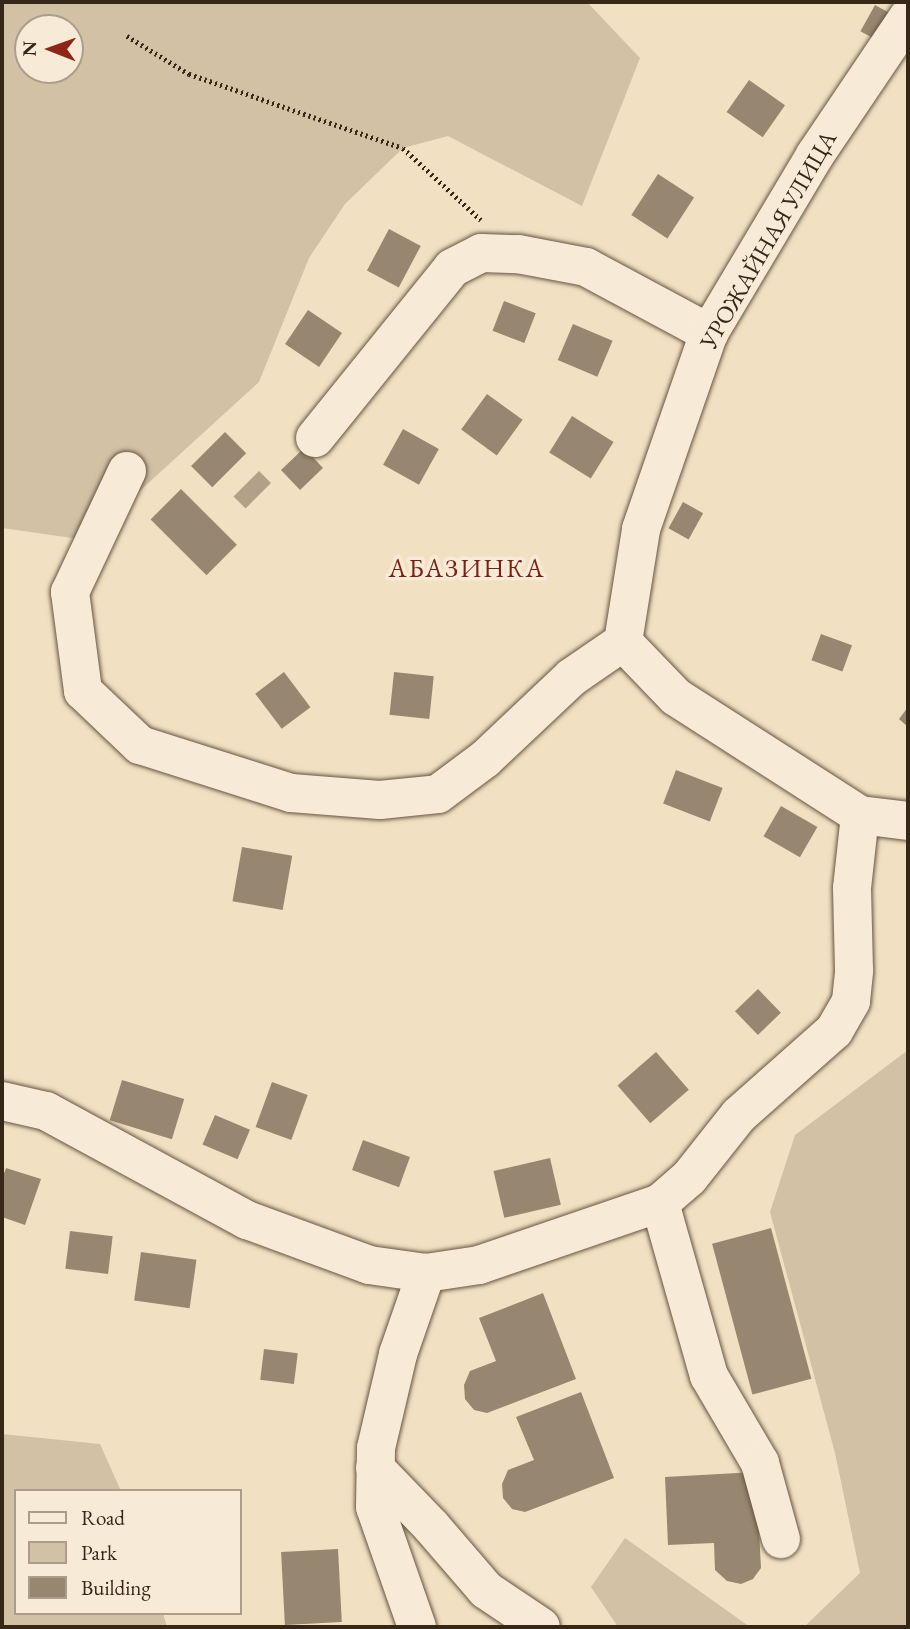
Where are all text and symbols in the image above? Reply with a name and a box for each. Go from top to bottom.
north arrow [14,14,84,84]
text: N [17,41,42,57]
street label: УРОЖАЙНАЯ УЛИЦА [694,126,842,354]
district label: АБАЗИНКА [390,553,544,585]
legend [14,1489,242,1615]
text: Road [81,1504,125,1531]
text: Park [81,1539,117,1566]
text: Building [81,1574,151,1601]

